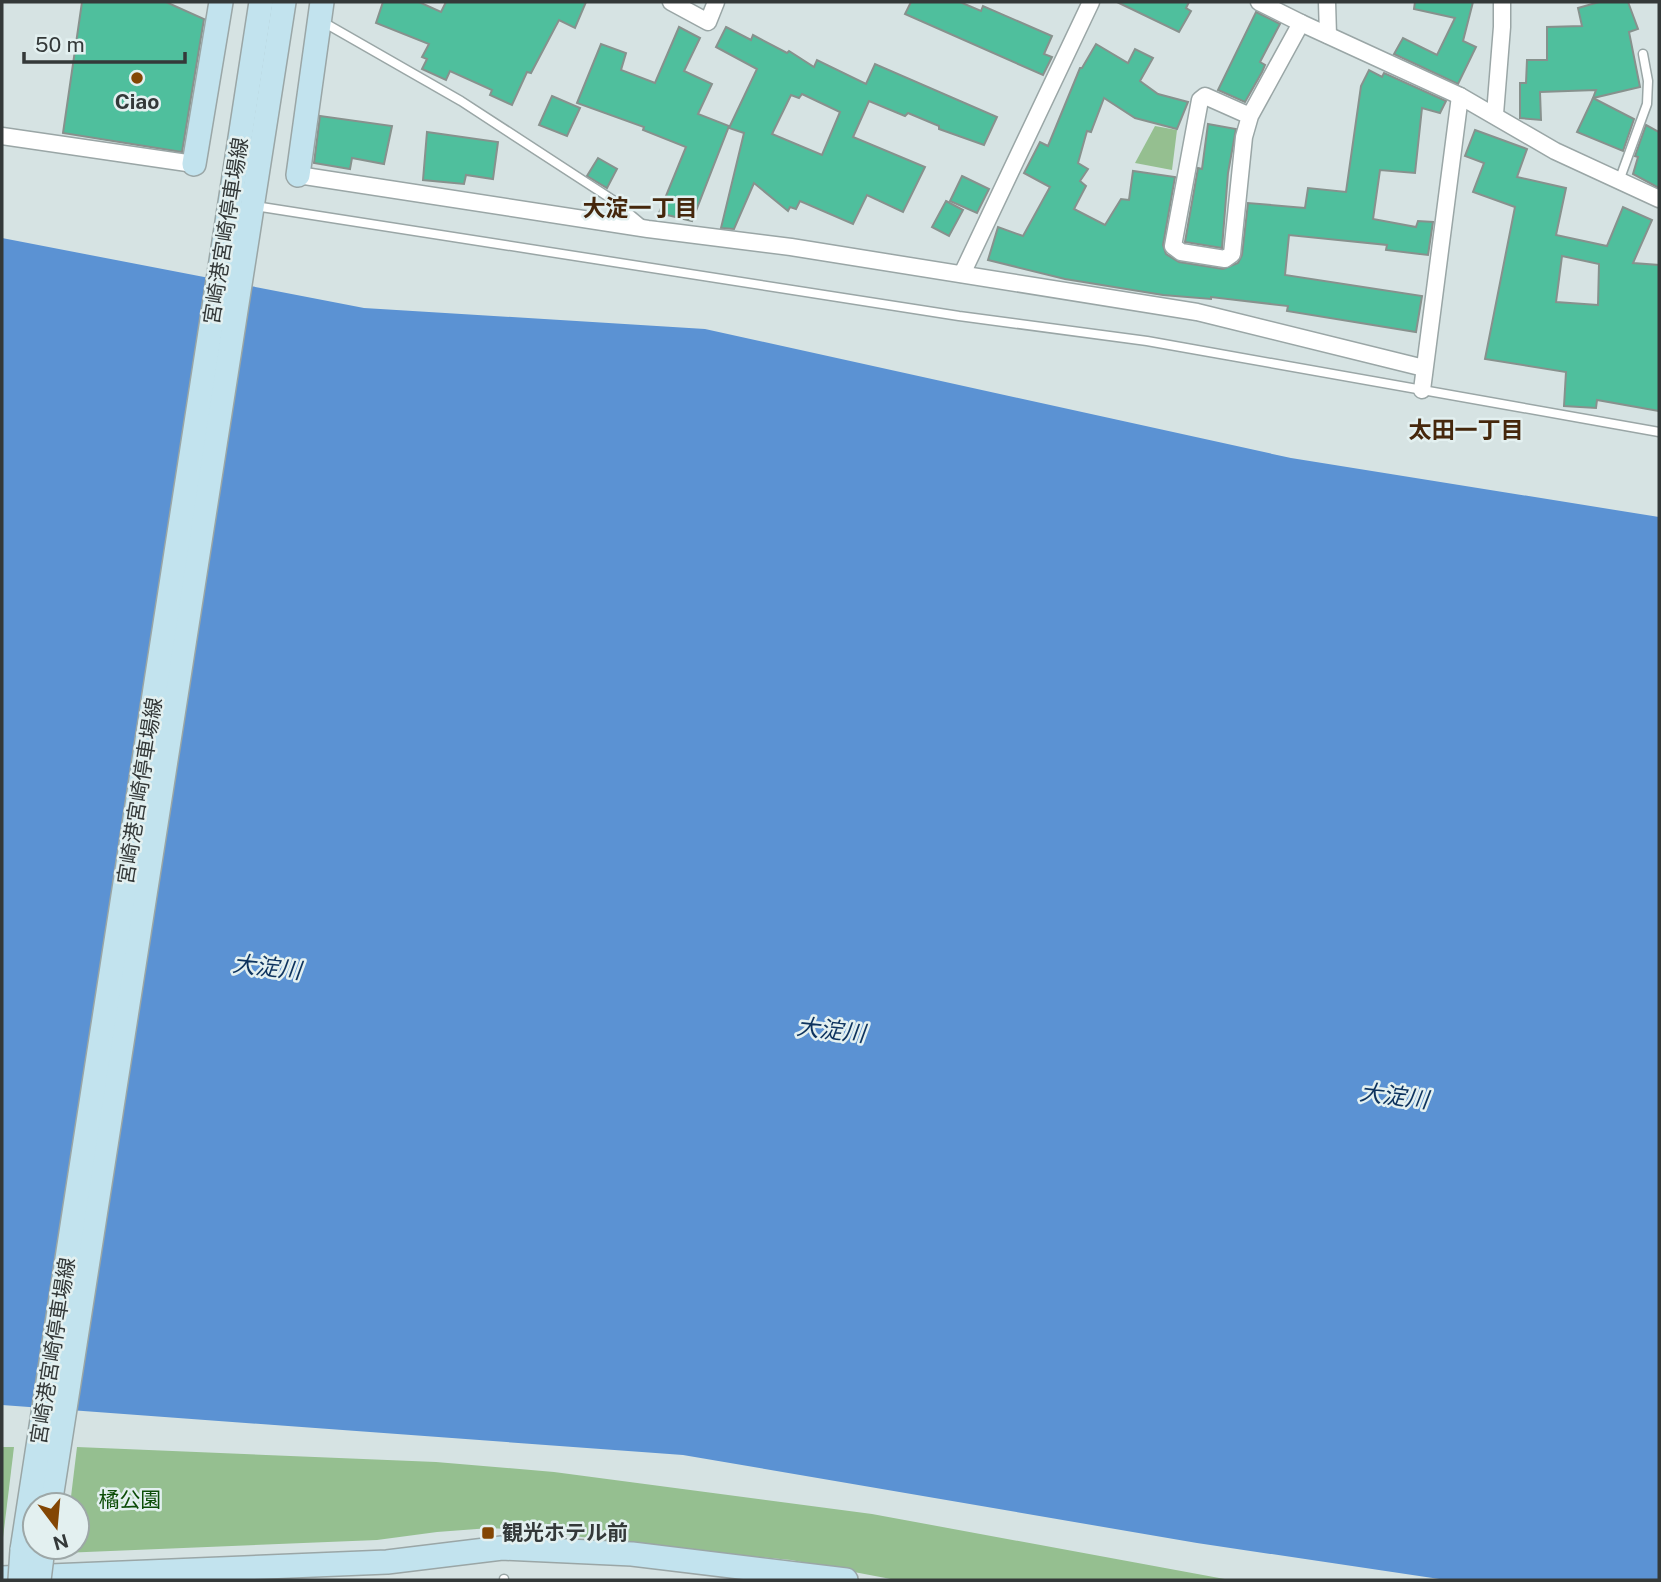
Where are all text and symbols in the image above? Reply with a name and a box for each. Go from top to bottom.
scale bar [24,21,186,65]
text: 50 m [35,32,85,57]
marker: Ciao [129,70,145,86]
place label: Ciao [115,89,159,114]
street label: 宮崎港宮崎停車場線 [198,136,253,326]
district label: 大淀一丁目 [583,194,698,221]
district label: 太田一丁目 [1409,416,1524,443]
street label: 宮崎港宮崎停車場線 [112,696,167,886]
water label: 大淀川 [231,949,306,984]
water label: 大淀川 [795,1012,870,1047]
water label: 大淀川 [1358,1078,1433,1113]
street label: 宮崎港宮崎停車場線 [25,1256,80,1446]
park label: 橘公園 [99,1487,162,1512]
north arrow [21,1491,91,1561]
place label: 観光ホテル前 [502,1520,628,1545]
marker: 観光ホテル前 [480,1525,496,1541]
text: N [51,1530,71,1555]

